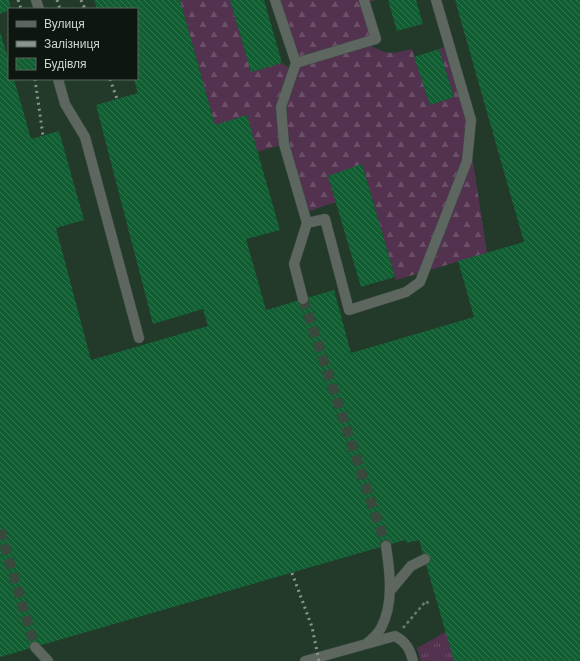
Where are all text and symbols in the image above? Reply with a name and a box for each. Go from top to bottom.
legend [8,8,138,80]
text: Вулиця [44,17,85,31]
text: Залізниця [44,37,100,51]
text: Будівля [44,57,86,71]

